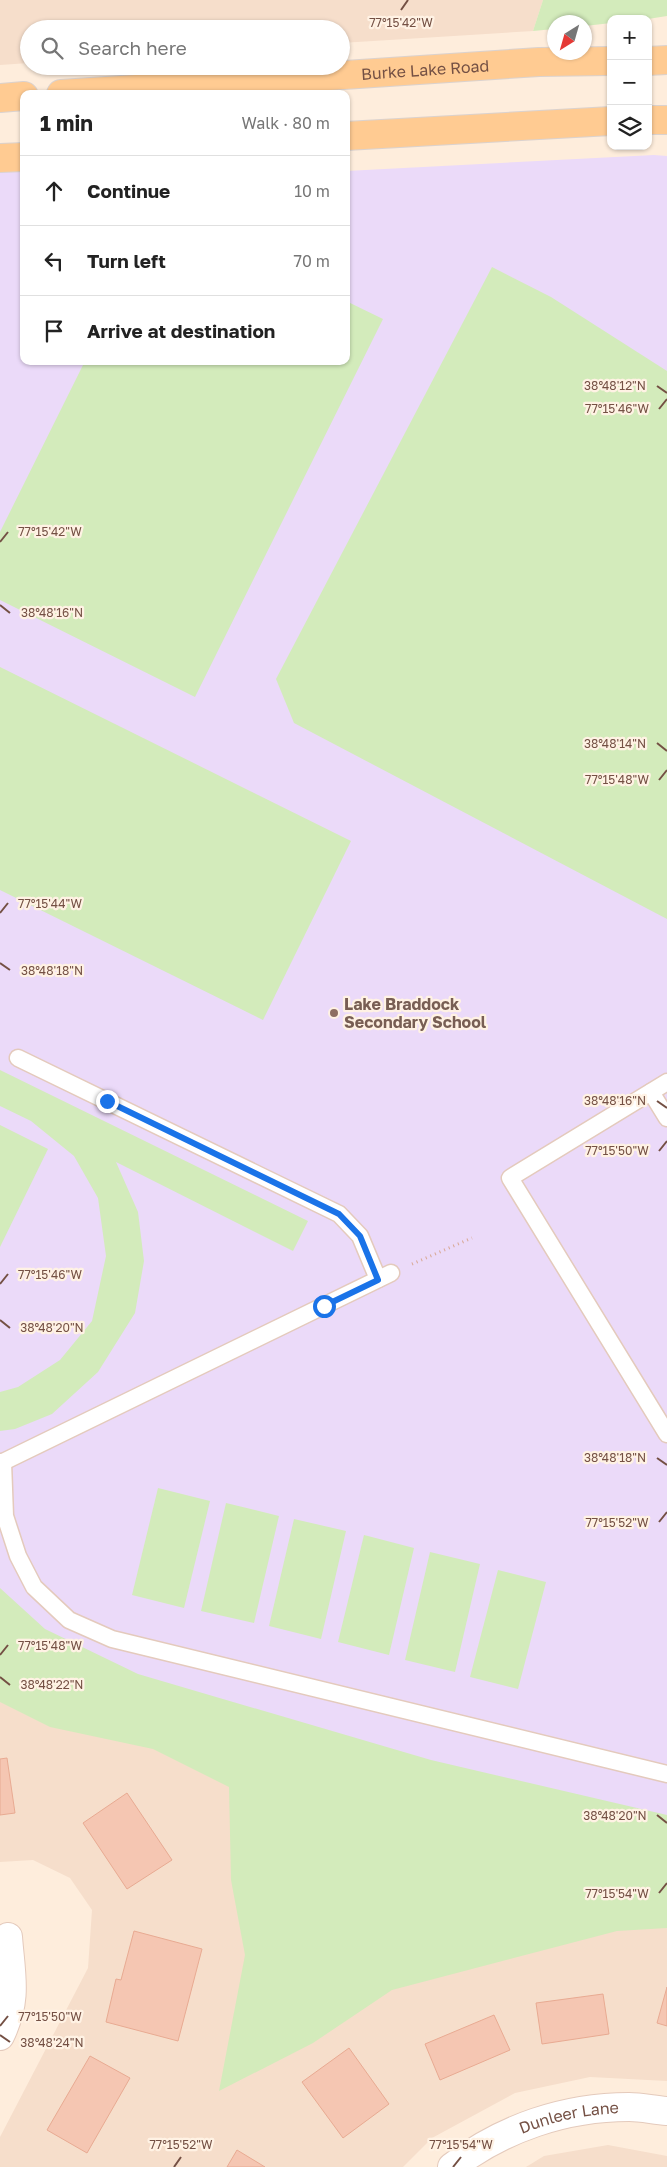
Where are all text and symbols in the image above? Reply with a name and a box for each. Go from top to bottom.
text: 77°15'42"W [369,15,433,30]
north arrow [547,15,592,60]
map controls [607,15,652,150]
button: + [607,15,652,60]
search box [20,20,350,75]
icon: search [38,34,66,62]
text: Search here [78,36,187,59]
street label: Burke Lake Road [361,55,490,84]
button: − [607,60,652,105]
button: layers [607,105,652,150]
text: 1 min [40,110,93,136]
text: Walk · 80 m [241,113,330,133]
icon: ahead [40,177,68,205]
text: Continue [87,179,170,202]
text: 10 m [294,181,330,201]
icon: left [40,247,68,275]
text: Turn left [87,249,166,272]
text: 70 m [293,251,330,271]
icon: arrive [40,317,68,345]
text: Arrive at destination [87,319,275,342]
text: 38°48'12"N [584,378,646,393]
text: 77°15'46"W [585,401,649,416]
text: 77°15'42"W [18,524,82,539]
text: 38°48'16"N [21,605,83,620]
text: 38°48'14"N [584,736,646,751]
text: 77°15'48"W [585,772,649,787]
text: 77°15'44"W [18,896,82,911]
text: 38°48'18"N [21,963,83,978]
place label: Lake Braddock Secondary School [344,994,487,1032]
marker: Lake Braddock Secondary School [328,1007,340,1019]
route end [96,1090,119,1113]
text: 38°48'16"N [584,1093,646,1108]
text: 77°15'50"W [585,1143,649,1158]
text: 77°15'46"W [18,1267,82,1282]
route start [313,1295,336,1318]
text: 38°48'20"N [20,1320,84,1335]
text: 38°48'18"N [584,1450,646,1465]
text: 77°15'52"W [585,1515,649,1530]
text: 77°15'48"W [18,1638,82,1653]
text: 38°48'22"N [21,1677,83,1692]
text: 38°48'20"N [583,1808,647,1823]
text: 77°15'54"W [585,1886,649,1901]
text: 77°15'50"W [18,2009,82,2024]
text: 38°48'24"N [20,2035,84,2050]
street label: Dunleer Lane [516,2097,619,2138]
text: 77°15'52"W [149,2137,213,2152]
text: 77°15'54"W [429,2137,493,2152]

